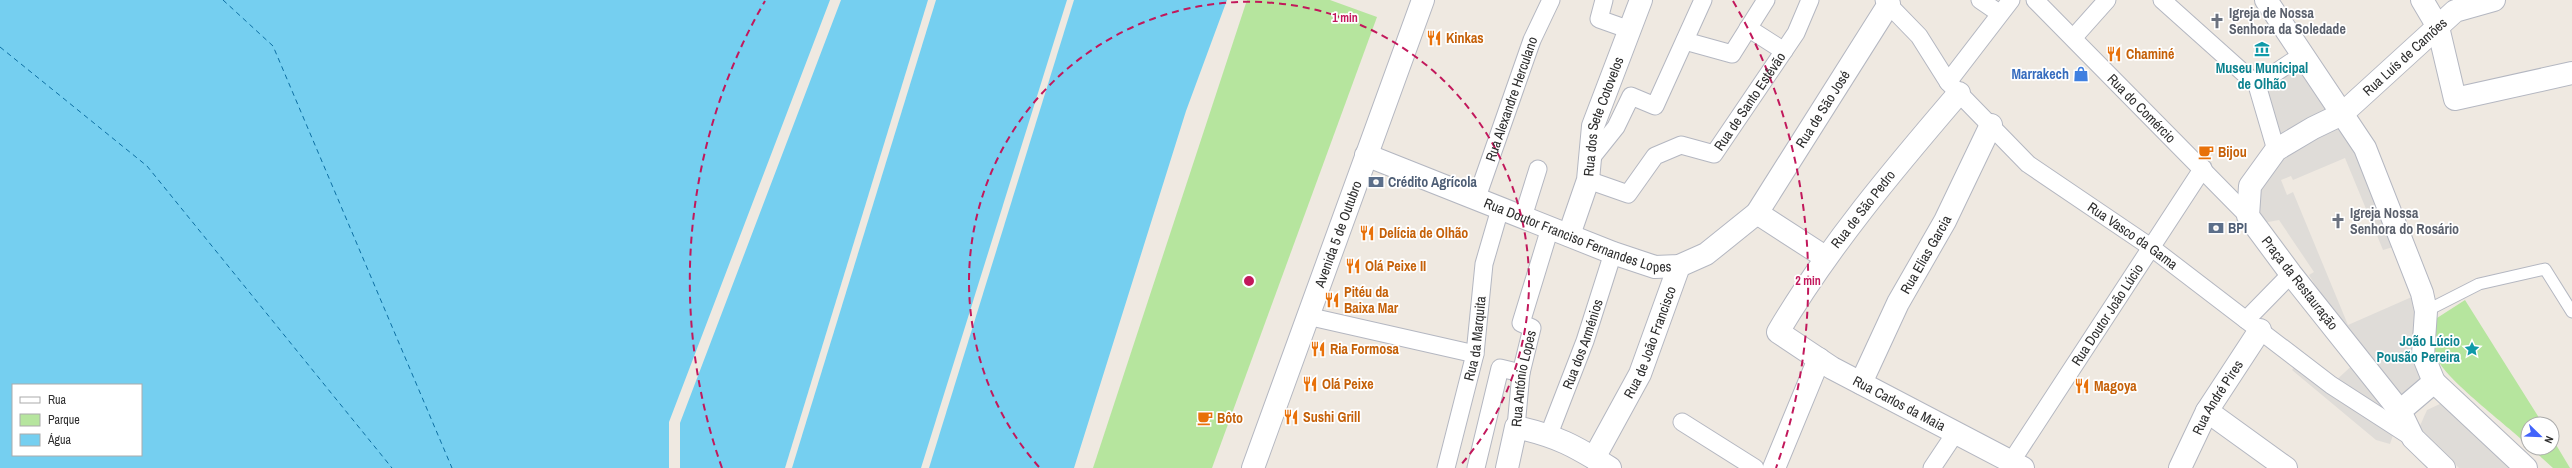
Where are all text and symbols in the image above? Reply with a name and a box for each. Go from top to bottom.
place label: Igreja de Nossa Senhora da Soledade [2229,4,2346,38]
text: 1 min [1332,10,1358,26]
church icon: Igreja de Nossa Senhora da Soledade [2208,12,2226,30]
street label: Rua Luís de Camões [2359,14,2451,100]
restaurant icon: Kinkas [1425,29,1443,47]
place label: Kinkas [1446,29,1484,47]
street label: Rua Alexandre Herculano [1481,34,1541,164]
museum icon: Museu Municipal de Olhão [2253,40,2271,58]
restaurant icon: Chaminé [2105,45,2123,63]
place label: Chaminé [2126,45,2174,63]
street label: Rua de Santo Estêvão [1710,49,1789,154]
street label: Rua dos Sete Cotovelos [1579,54,1628,177]
place label: Museu Municipal de Olhão [2216,59,2308,93]
place label: Marrakech [2012,65,2069,83]
shop icon: Marrakech [2072,65,2090,83]
street label: Rua de São José [1792,67,1854,151]
street label: Rua do Comércio [2104,70,2180,147]
cafe icon: Bijou [2197,143,2215,161]
place label: Bijou [2218,143,2247,161]
street label: Rua de São Pedro [1827,166,1899,252]
bank icon: Crédito Agrícola [1367,173,1385,191]
place label: Crédito Agrícola [1388,173,1478,191]
street label: Avenida 5 de Outubro [1310,178,1366,291]
street label: Rua Doutor Franciso Fernandes Lopes [1481,194,1672,276]
street label: Rua Vasco da Gama [2084,198,2182,274]
place label: Igreja Nossa Senhora do Rosário [2350,204,2459,238]
street label: Rua Elias Garcia [1896,212,1956,297]
church icon: Igreja Nossa Senhora do Rosário [2329,212,2347,230]
bank icon: BPI [2207,219,2225,237]
place label: BPI [2228,219,2247,237]
restaurant icon: Delícia de Olhão [1358,224,1376,242]
place label: Delícia de Olhão [1379,224,1468,242]
street label: Praça da Restauração [2258,232,2342,334]
restaurant icon: Olá Peixe II [1344,257,1362,275]
place label: Olá Peixe II [1365,257,1426,275]
street label: Rua Doutor João Lúcio [2067,260,2147,369]
text: 2 min [1795,273,1821,289]
centre of rings [1242,274,1256,288]
place label: Pitéu da Baixa Mar [1344,283,1399,317]
street label: Rua de João Francisco [1620,284,1680,401]
restaurant icon: Pitéu da Baixa Mar [1323,291,1341,309]
street label: Rua da Marquita [1460,295,1490,383]
street label: Rua dos Arménios [1558,297,1607,392]
street label: Rua António Lopes [1507,328,1540,428]
place label: João Lúcio Pousão Pereira [2376,332,2461,366]
restaurant icon: Ria Formosa [1309,340,1327,358]
place label: Ria Formosa [1330,340,1400,358]
place icon: João Lúcio Pousão Pereira [2463,340,2481,358]
street label: Rua André Pires [2188,356,2247,438]
street label: Rua Carlos da Maia [1850,372,1949,435]
restaurant icon: Olá Peixe [1301,375,1319,393]
place label: Olá Peixe [1322,375,1374,393]
restaurant icon: Magoya [2073,377,2091,395]
place label: Magoya [2094,377,2137,395]
legend [12,384,142,456]
text: Rua [48,392,67,408]
restaurant icon: Sushi Grill [1282,408,1300,426]
place label: Sushi Grill [1303,408,1360,426]
cafe icon: Bôto [1196,409,1214,427]
place label: Bôto [1217,409,1243,427]
text: Parque [48,412,80,428]
north arrow [2520,416,2560,456]
text: Água [47,432,72,448]
text: N [2541,434,2557,446]

